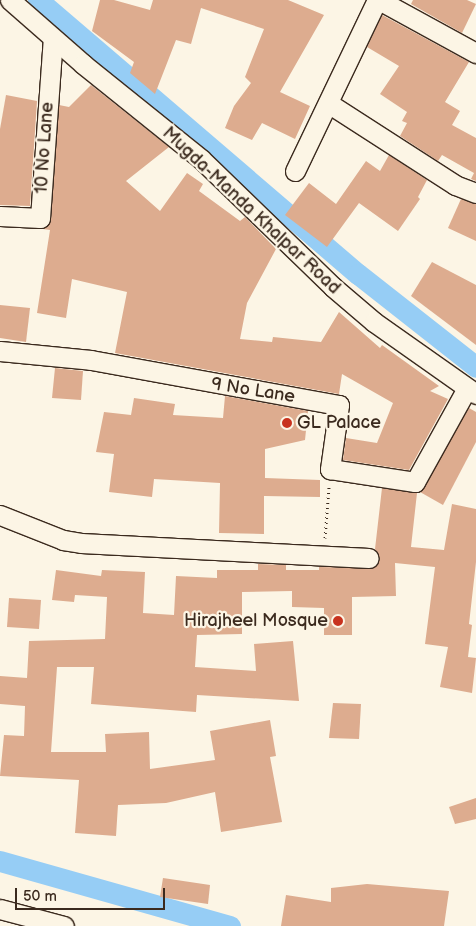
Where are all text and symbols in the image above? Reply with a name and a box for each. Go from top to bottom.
street label: 10 No Lane [31,101,59,195]
street label: Mugda-Manda Khalpar Road [157,123,345,299]
street label: 9 No Lane [209,374,297,408]
place label: GL Palace [297,412,381,434]
marker: GL Palace [281,417,293,429]
place label: Hirajheel Mosque [184,610,328,632]
marker: Hirajheel Mosque [332,615,344,627]
scale bar [18,878,168,910]
text: 50 m [23,887,57,906]

